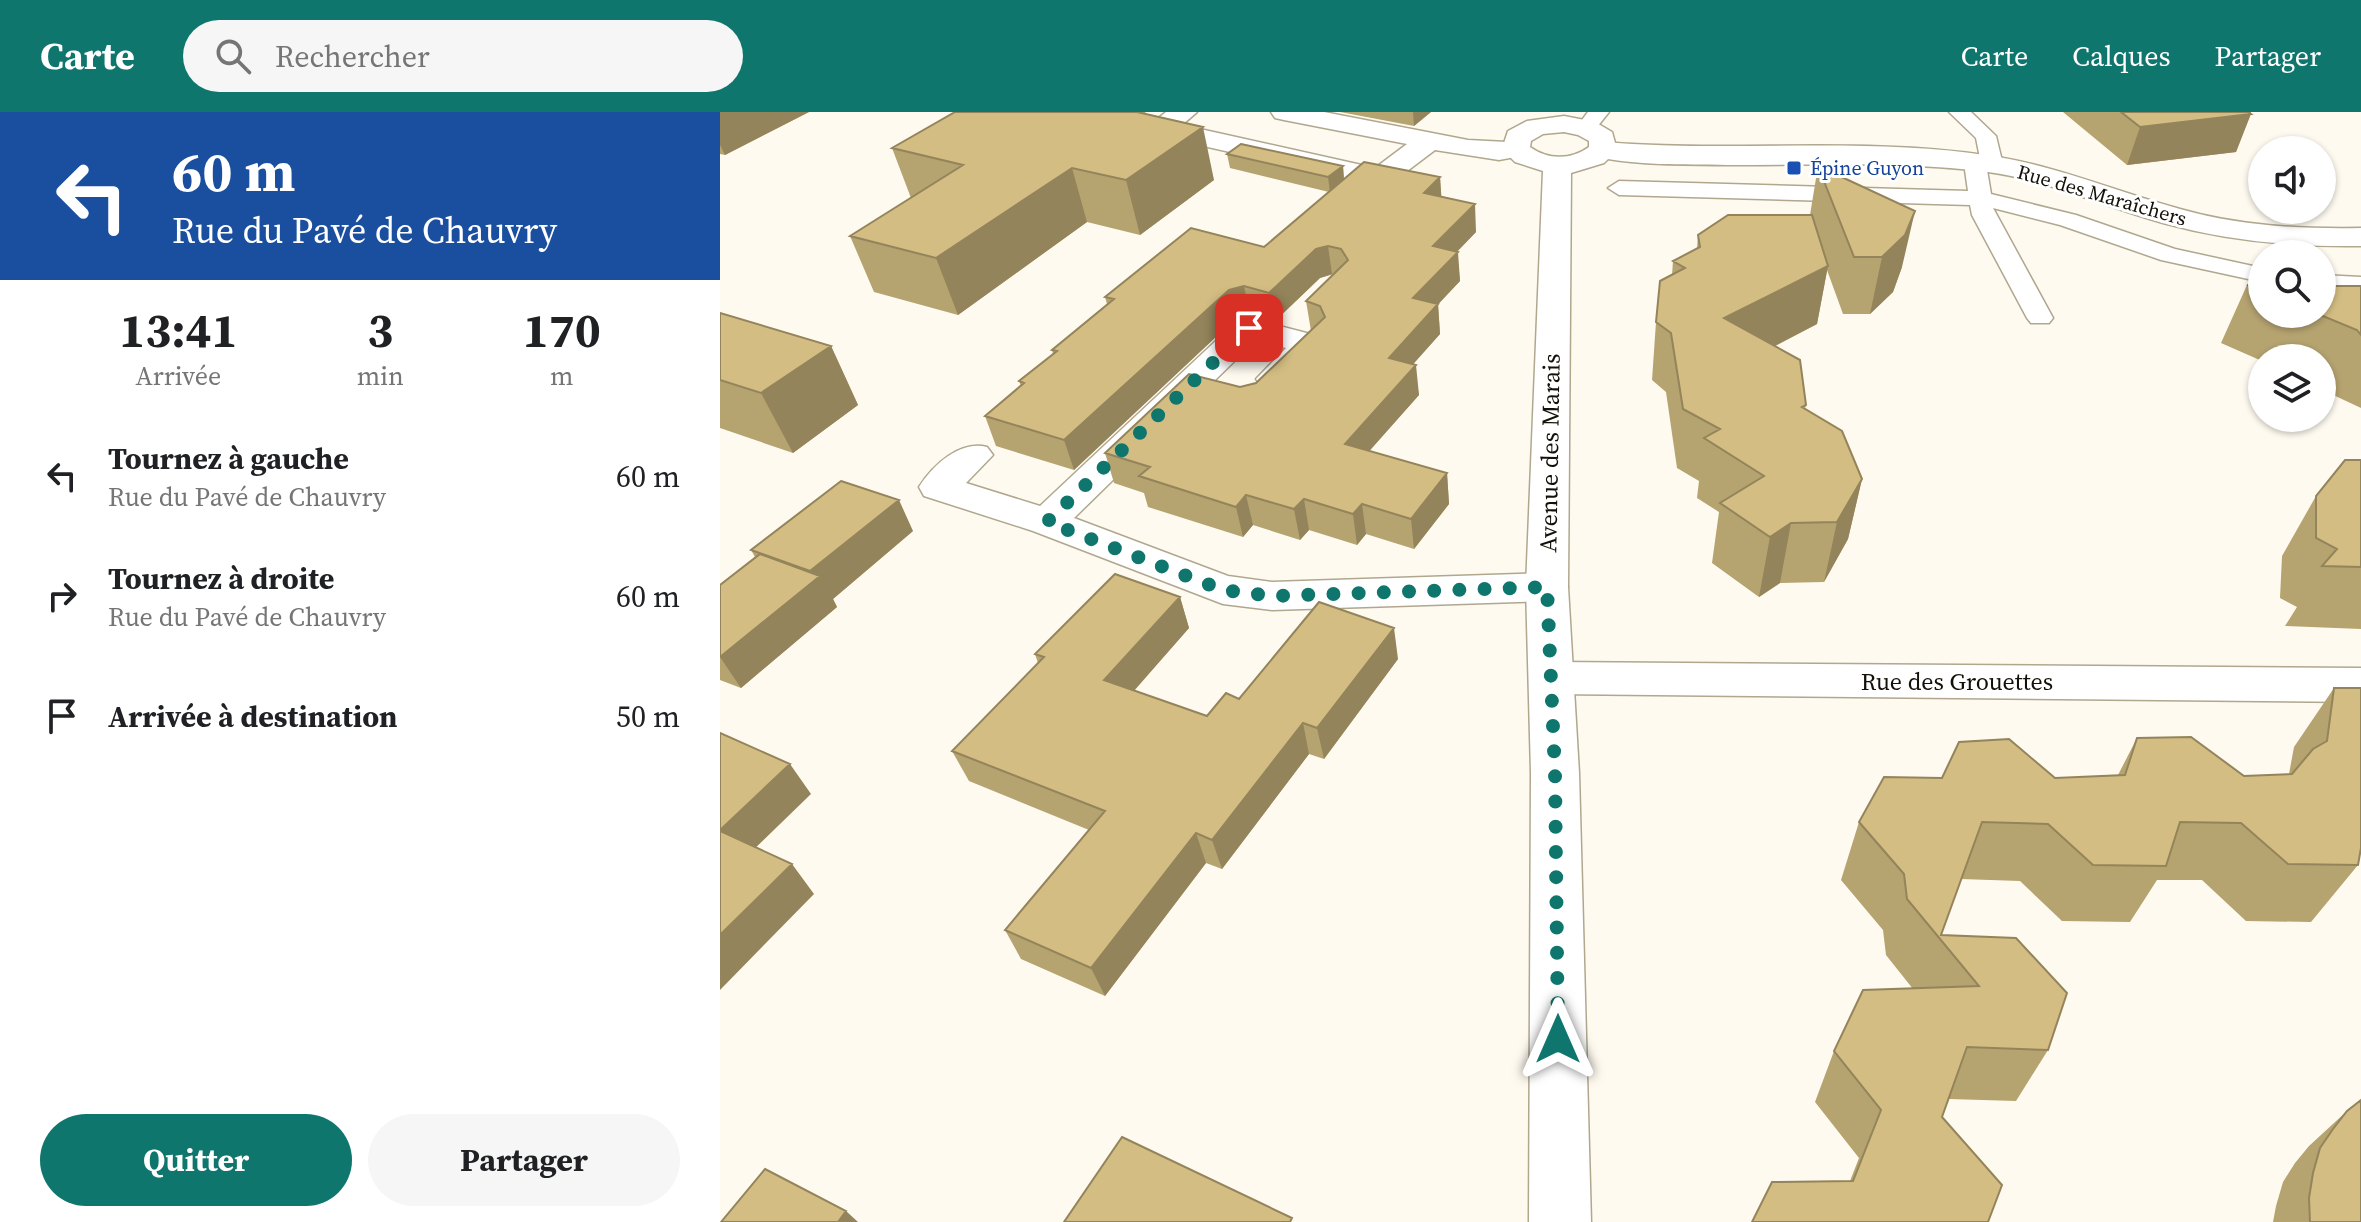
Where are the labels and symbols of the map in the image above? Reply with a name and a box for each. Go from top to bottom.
place label: Épine Guyon [1810,154,1924,182]
street label: Rue des Maraîchers [2014,157,2190,233]
marker: Épine Guyon [1785,159,1803,177]
pin [1215,294,1283,362]
street label: Avenue des Marais [1531,353,1568,553]
street label: Rue des Grouettes [1861,665,2053,698]
position arrow [1516,997,1600,1081]

